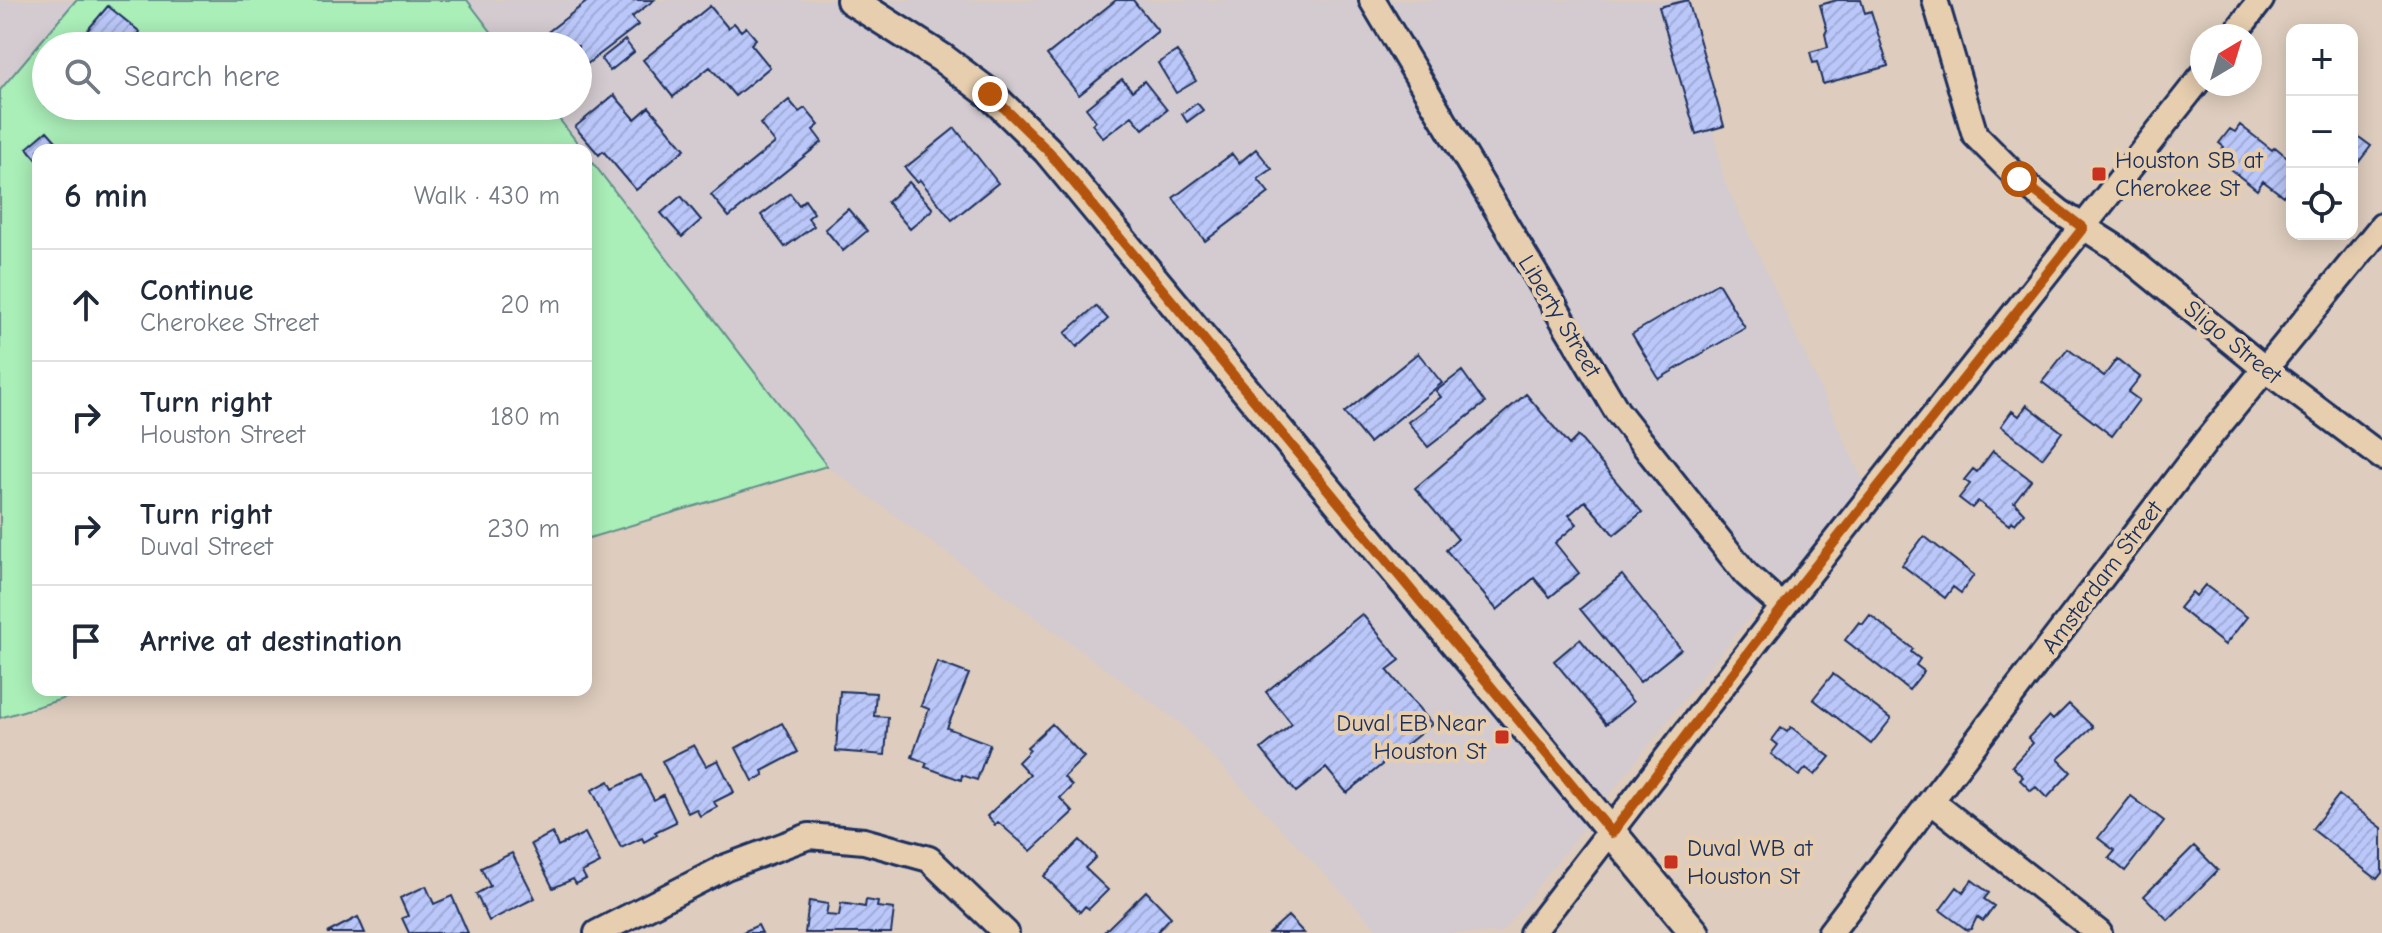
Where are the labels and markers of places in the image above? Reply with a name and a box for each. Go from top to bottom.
place label: Houston SB at Cherokee St [2115,146,2264,202]
marker: Houston SB at Cherokee St [2090,165,2108,183]
place label: Duval EB Near Houston St [1336,709,1487,765]
marker: Duval EB Near Houston St [1493,728,1511,746]
place label: Duval WB at Houston St [1687,834,1814,890]
marker: Duval WB at Houston St [1662,853,1680,871]

